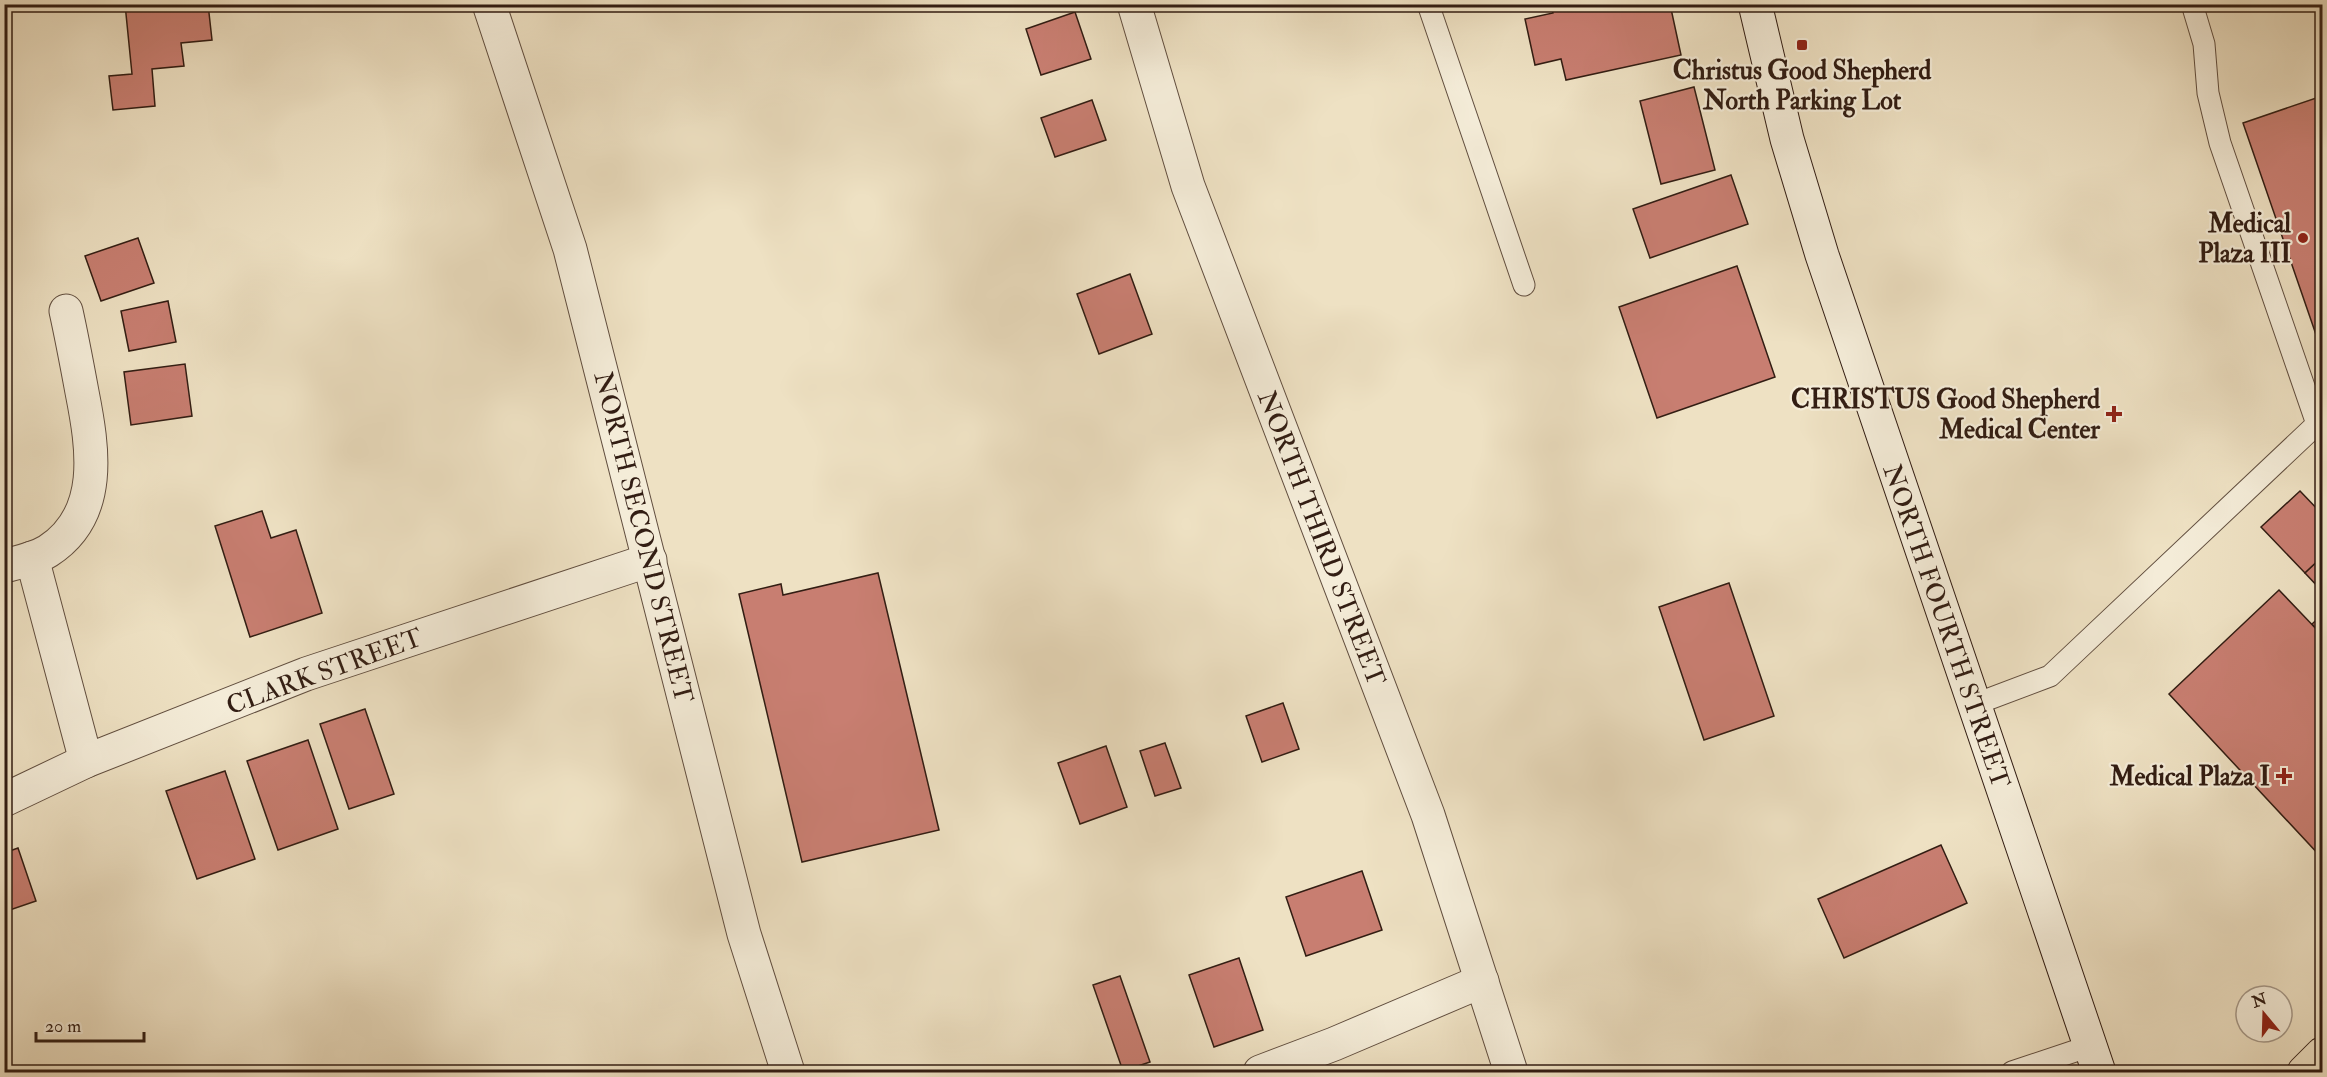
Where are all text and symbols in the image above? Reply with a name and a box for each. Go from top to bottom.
marker: Christus Good Shepherd North Parking Lot [1795,38,1809,52]
place label: Christus Good Shepherd North Parking Lot [1673,55,1931,118]
place label: Medical Plaza III [2198,208,2291,270]
marker: Medical Plaza III [2296,231,2310,245]
street label: NORTH SECOND STREET [586,368,700,706]
place label: CHRISTUS Good Shepherd Medical Center [1791,384,2100,446]
street label: NORTH THIRD STREET [1250,386,1392,690]
marker: CHRISTUS Good Shepherd Medical Center [2105,405,2123,423]
street label: NORTH FOURTH STREET [1876,460,2017,792]
street label: CLARK STREET [222,622,427,722]
place label: Medical Plaza I [2109,761,2270,793]
marker: Medical Plaza I [2275,767,2293,785]
north arrow [2234,984,2294,1044]
text: N [2248,989,2270,1013]
scale bar [36,1005,144,1043]
text: 20 m [45,1015,81,1038]

